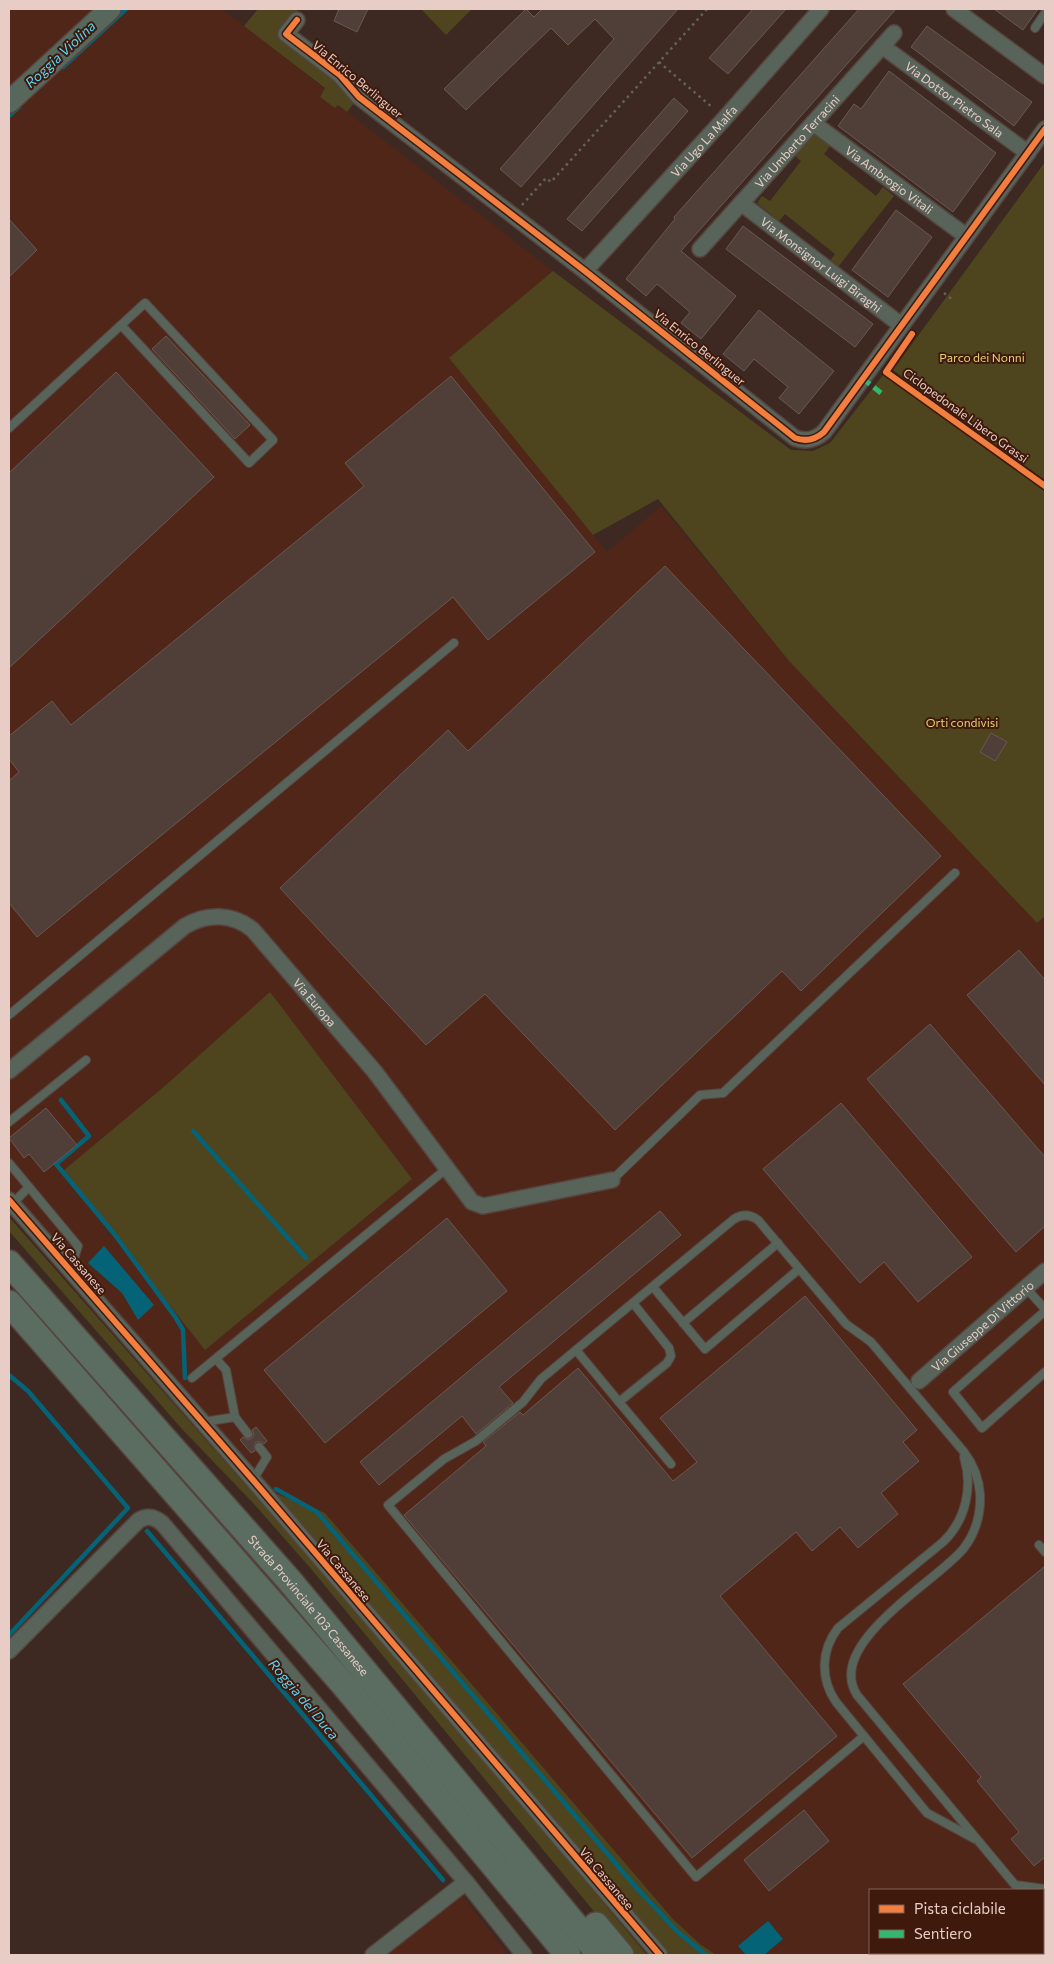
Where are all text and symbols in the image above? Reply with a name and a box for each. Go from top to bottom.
water label: Roggia Violina [21,17,99,91]
street label: Via Enrico Berlinguer [310,37,406,121]
street label: Via Dottor Pietro Sala [903,59,1007,140]
street label: Via Umberto Terracini [752,92,842,190]
street label: Via Ugo La Malfa [668,102,740,180]
street label: Via Ambrogio Vitali [843,143,936,216]
street label: Via Monsignor Luigi Biraghi [758,214,885,315]
street label: Via Enrico Berlinguer [652,306,749,388]
park label: Parco dei Nonni [939,350,1025,364]
street label: Ciclopedonale Libero Grassi [901,365,1031,465]
park label: Orti condivisi [926,715,998,729]
street label: Via Europa [290,975,339,1029]
street label: Via Cassanese [49,1230,109,1296]
street label: Via Giuseppe Di Vittorio [928,1277,1036,1374]
street label: Strada Provinciale 103 Cassanese [246,1532,372,1678]
street label: Via Cassanese [314,1536,374,1604]
water label: Roggia del Duca [265,1655,343,1743]
street label: Via Cassanese [577,1844,637,1912]
legend [869,1889,1044,1954]
text: Pista ciclabile [914,1899,1006,1917]
text: Sentiero [914,1924,972,1942]

